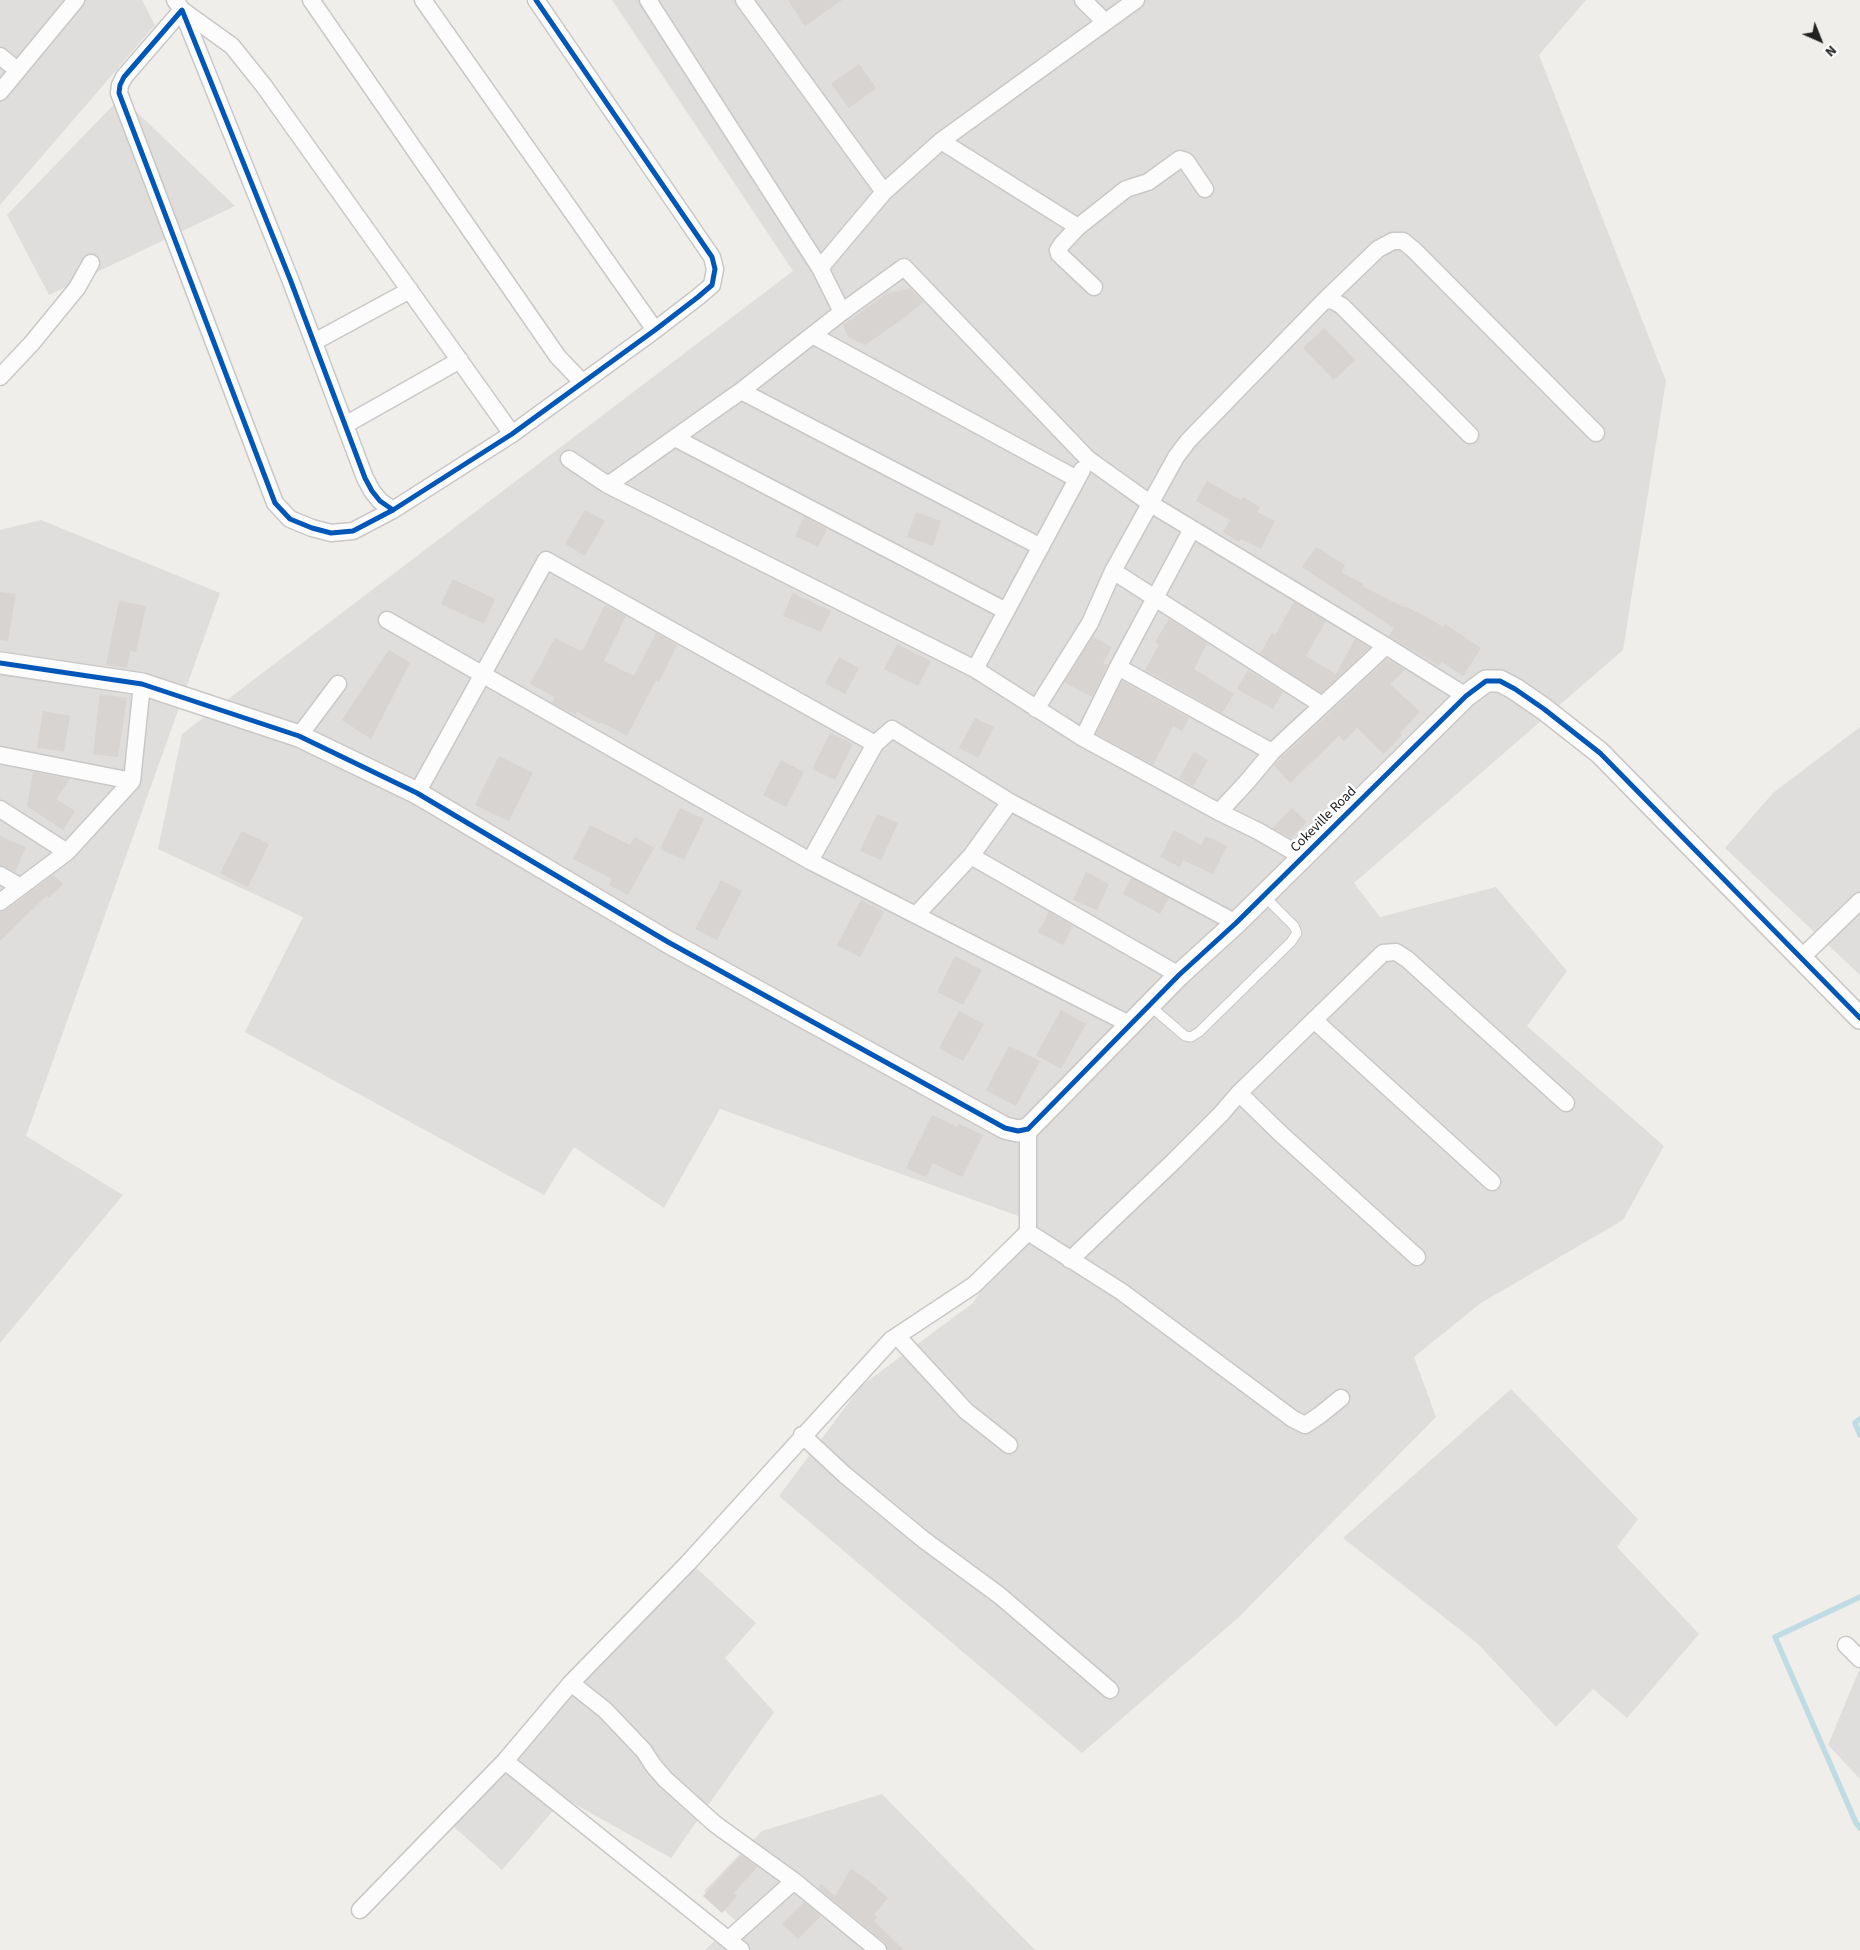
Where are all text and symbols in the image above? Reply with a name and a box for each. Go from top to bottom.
north arrow [1795,15,1845,65]
text: N [1820,40,1841,61]
street label: Cokeville Road [1288,784,1360,856]

